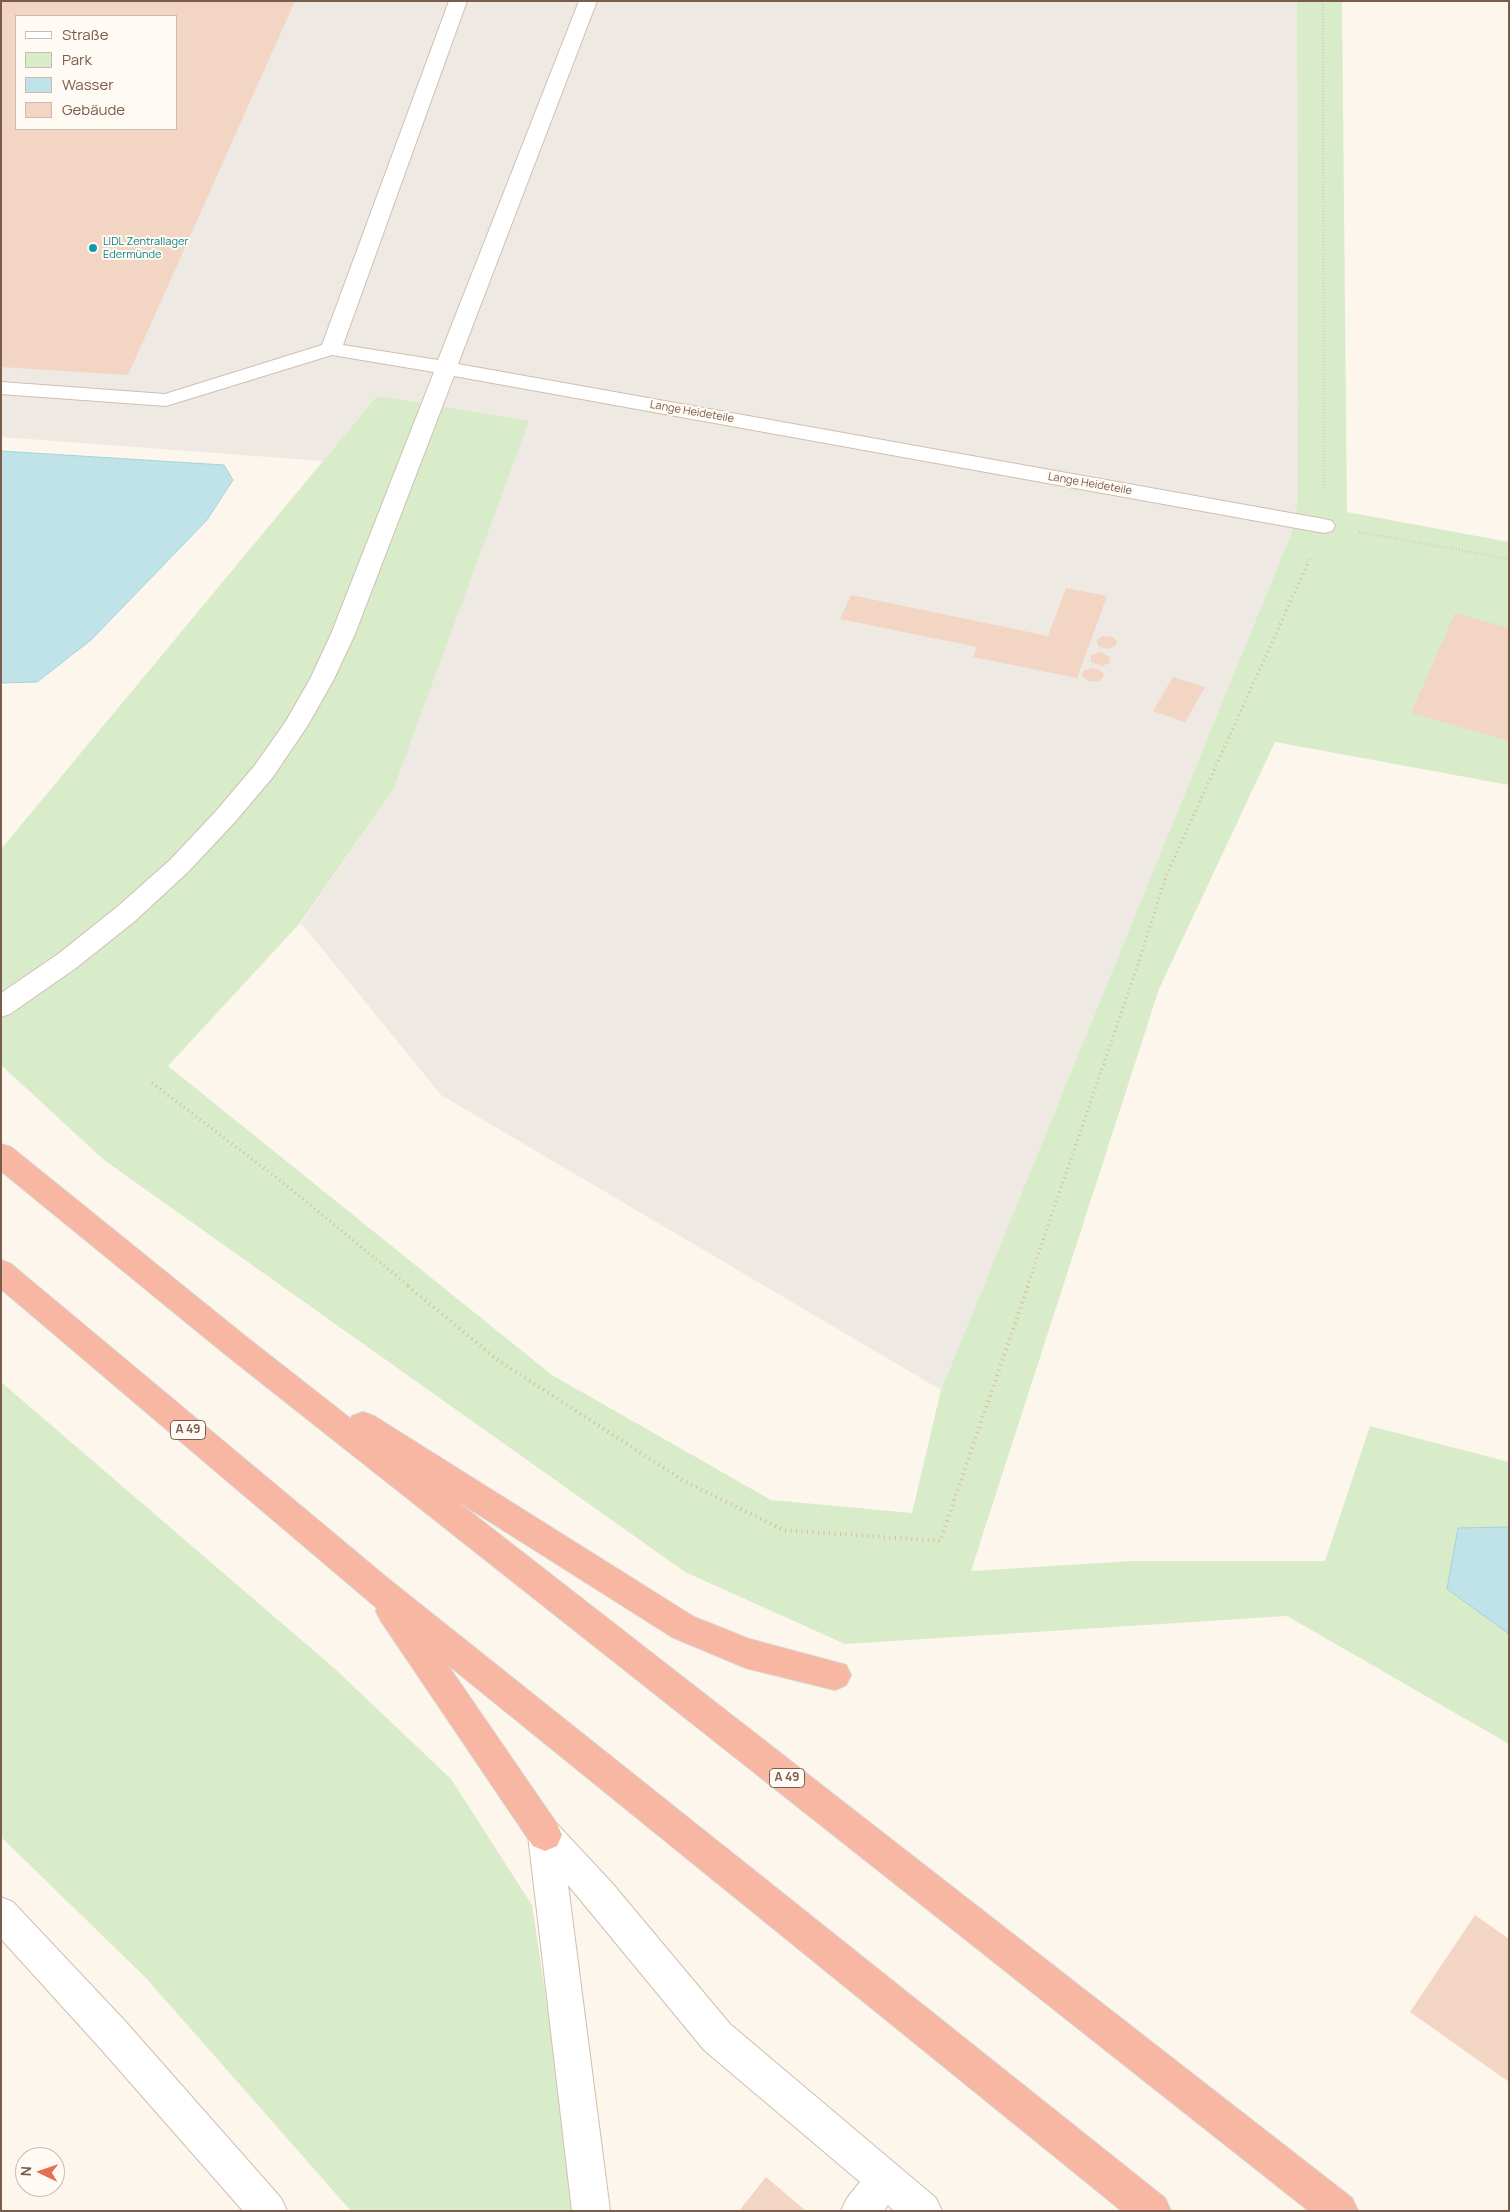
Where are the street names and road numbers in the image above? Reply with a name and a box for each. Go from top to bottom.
street label: Lange Heideteile [649,398,735,426]
street label: Lange Heideteile [1047,470,1133,498]
road number: A 49 [170,1420,206,1440]
road number: A 49 [770,1769,804,1788]

